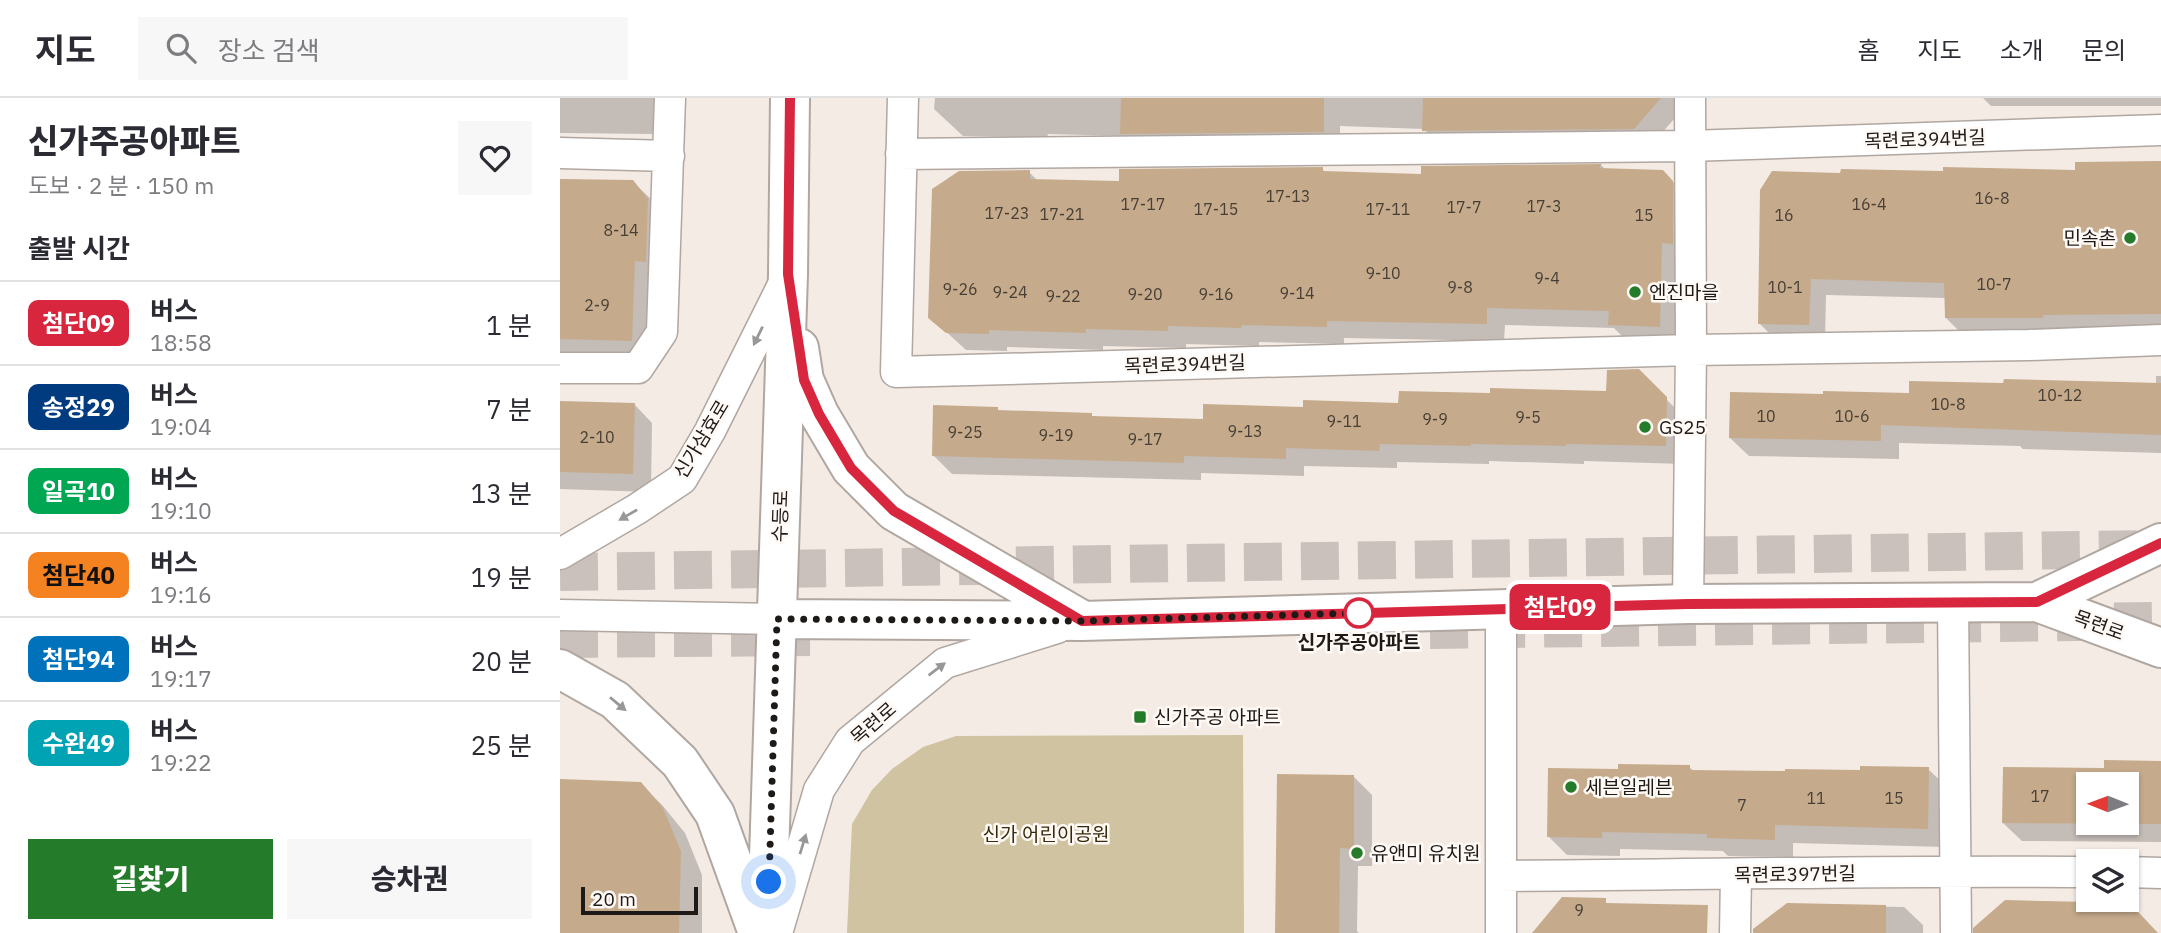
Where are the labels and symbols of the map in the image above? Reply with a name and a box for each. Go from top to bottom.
street label: 목련로394번길 [1864,125,1986,153]
house number: 17-13 [1266,186,1310,206]
house number: 16-8 [1974,188,2010,208]
house number: 17-17 [1121,194,1165,214]
house number: 16-4 [1851,194,1887,214]
house number: 17-3 [1526,196,1562,216]
house number: 17-7 [1446,197,1482,217]
house number: 17-15 [1194,199,1238,219]
house number: 17-11 [1366,199,1410,219]
house number: 17-23 [985,203,1029,223]
house number: 17-21 [1040,204,1084,224]
house number: 15 [1634,205,1654,225]
house number: 16 [1774,205,1794,225]
house number: 8-14 [603,220,639,240]
place label: 민속촌 [2064,226,2116,250]
marker: 민속촌 [2122,230,2138,246]
house number: 9-10 [1365,263,1401,283]
house number: 9-4 [1534,268,1560,288]
house number: 10-7 [1976,274,2012,294]
house number: 9-8 [1447,277,1473,297]
house number: 10-1 [1767,277,1803,297]
house number: 9-26 [942,279,978,299]
place label: 엔진마을 [1649,280,1719,304]
house number: 9-24 [992,282,1028,302]
house number: 9-14 [1279,283,1315,303]
house number: 9-20 [1127,284,1163,304]
house number: 9-16 [1198,284,1234,304]
marker: 엔진마을 [1627,284,1643,300]
house number: 9-22 [1045,286,1081,306]
house number: 2-9 [584,295,610,315]
one-way arrow [752,326,764,346]
street label: 목련로394번길 [1124,350,1246,378]
house number: 10-12 [2038,385,2082,405]
house number: 10-8 [1930,394,1966,414]
street label: 신가삼효로 [668,395,734,483]
house number: 10 [1756,406,1776,426]
house number: 10-6 [1834,406,1870,426]
house number: 9-5 [1515,407,1541,427]
house number: 9-9 [1422,409,1448,429]
house number: 9-11 [1326,411,1362,431]
place label: GS25 [1659,415,1706,439]
marker: GS25 [1637,419,1653,435]
house number: 9-13 [1227,421,1263,441]
house number: 9-25 [947,422,983,442]
house number: 9-19 [1038,425,1074,445]
house number: 2-10 [579,427,615,447]
house number: 9-17 [1127,429,1163,449]
street label: 수등로 [767,489,793,543]
one-way arrow [618,509,637,521]
line badge: 첨단09 [1511,584,1609,630]
marker: 신가주공아파트 [1344,598,1374,628]
street label: 목련로 [2070,605,2128,645]
place label: 신가주공아파트 [1298,630,1420,654]
one-way arrow [928,662,946,677]
one-way arrow [610,696,627,711]
street label: 목련로 [845,697,901,749]
place label: 신가주공 아파트 [1154,705,1281,729]
marker: 신가주공 아파트 [1132,709,1148,725]
north arrow [2076,772,2138,835]
place label: 세븐일레븐 [1585,775,1672,799]
marker: 세븐일레븐 [1563,779,1579,795]
house number: 17 [2030,786,2050,806]
house number: 11 [1806,788,1826,808]
house number: 15 [1884,788,1904,808]
house number: 7 [1737,795,1747,815]
park label: 신가 어린이공원 [983,822,1109,846]
one-way arrow [799,833,809,854]
place label: 유앤미 유치원 [1371,841,1480,865]
marker: 유앤미 유치원 [1349,845,1365,861]
street label: 목련로397번길 [1734,861,1856,887]
your location [751,864,786,899]
scale bar [581,884,698,916]
house number: 9 [1574,900,1584,920]

